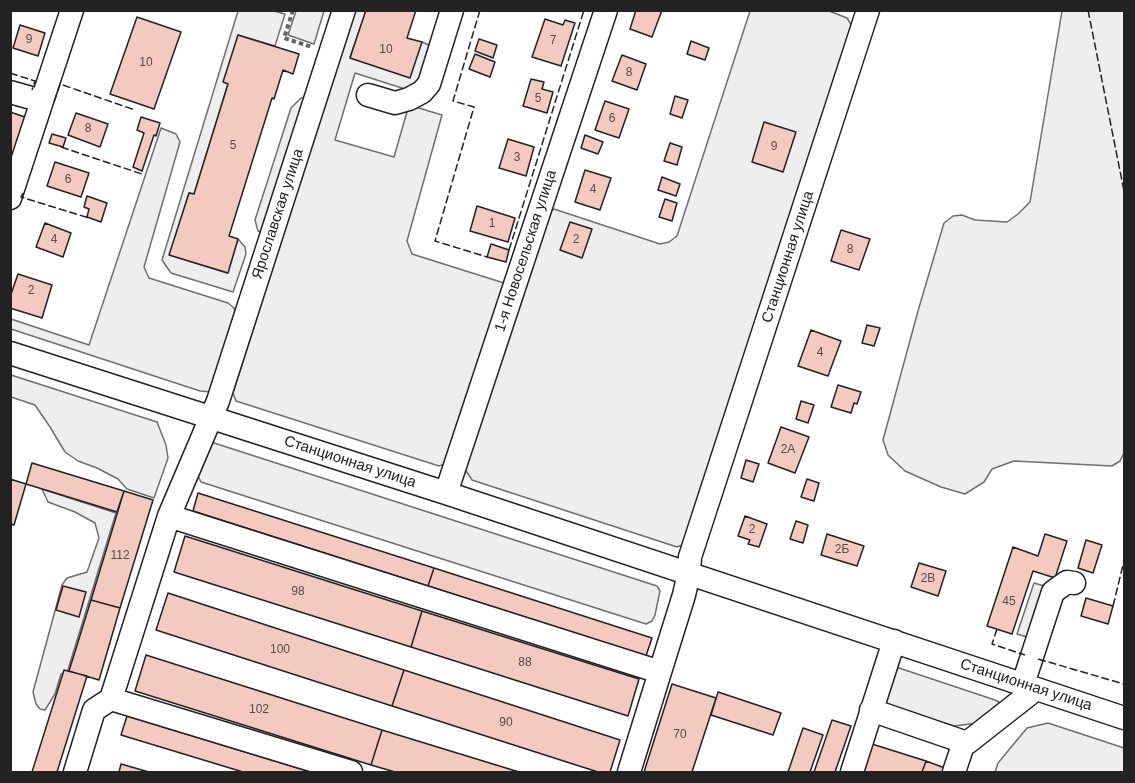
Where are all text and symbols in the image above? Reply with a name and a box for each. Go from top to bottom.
house number: 9 [26,33,32,47]
house number: 7 [550,34,556,48]
house number: 10 [379,43,393,57]
house number: 10 [139,56,153,70]
house number: 8 [626,66,632,80]
house number: 5 [535,92,541,106]
house number: 6 [609,112,615,126]
house number: 8 [85,122,91,136]
house number: 5 [230,139,236,153]
house number: 9 [771,140,777,154]
street label: Ярославская улица [248,146,308,282]
house number: 3 [514,151,520,165]
street label: 1-я Новосельская улица [491,168,561,334]
house number: 6 [65,173,71,187]
house number: 4 [590,183,596,197]
street label: Станционная улица [758,189,818,325]
house number: 1 [489,217,495,231]
house number: 4 [51,233,57,247]
house number: 2 [573,233,579,247]
house number: 8 [847,243,853,257]
house number: 2 [28,284,34,298]
house number: 4 [817,346,823,360]
street label: Станционная улица [282,432,418,492]
house number: 2А [781,443,795,457]
house number: 2 [749,523,755,537]
house number: 2Б [835,543,849,557]
house number: 112 [110,549,130,563]
house number: 2В [921,572,935,586]
house number: 98 [291,585,305,599]
house number: 45 [1002,595,1016,609]
house number: 100 [270,643,290,657]
street label: Станционная улица [958,655,1094,715]
house number: 88 [518,656,532,670]
house number: 102 [249,703,269,717]
house number: 90 [499,716,513,730]
house number: 70 [673,728,687,742]

